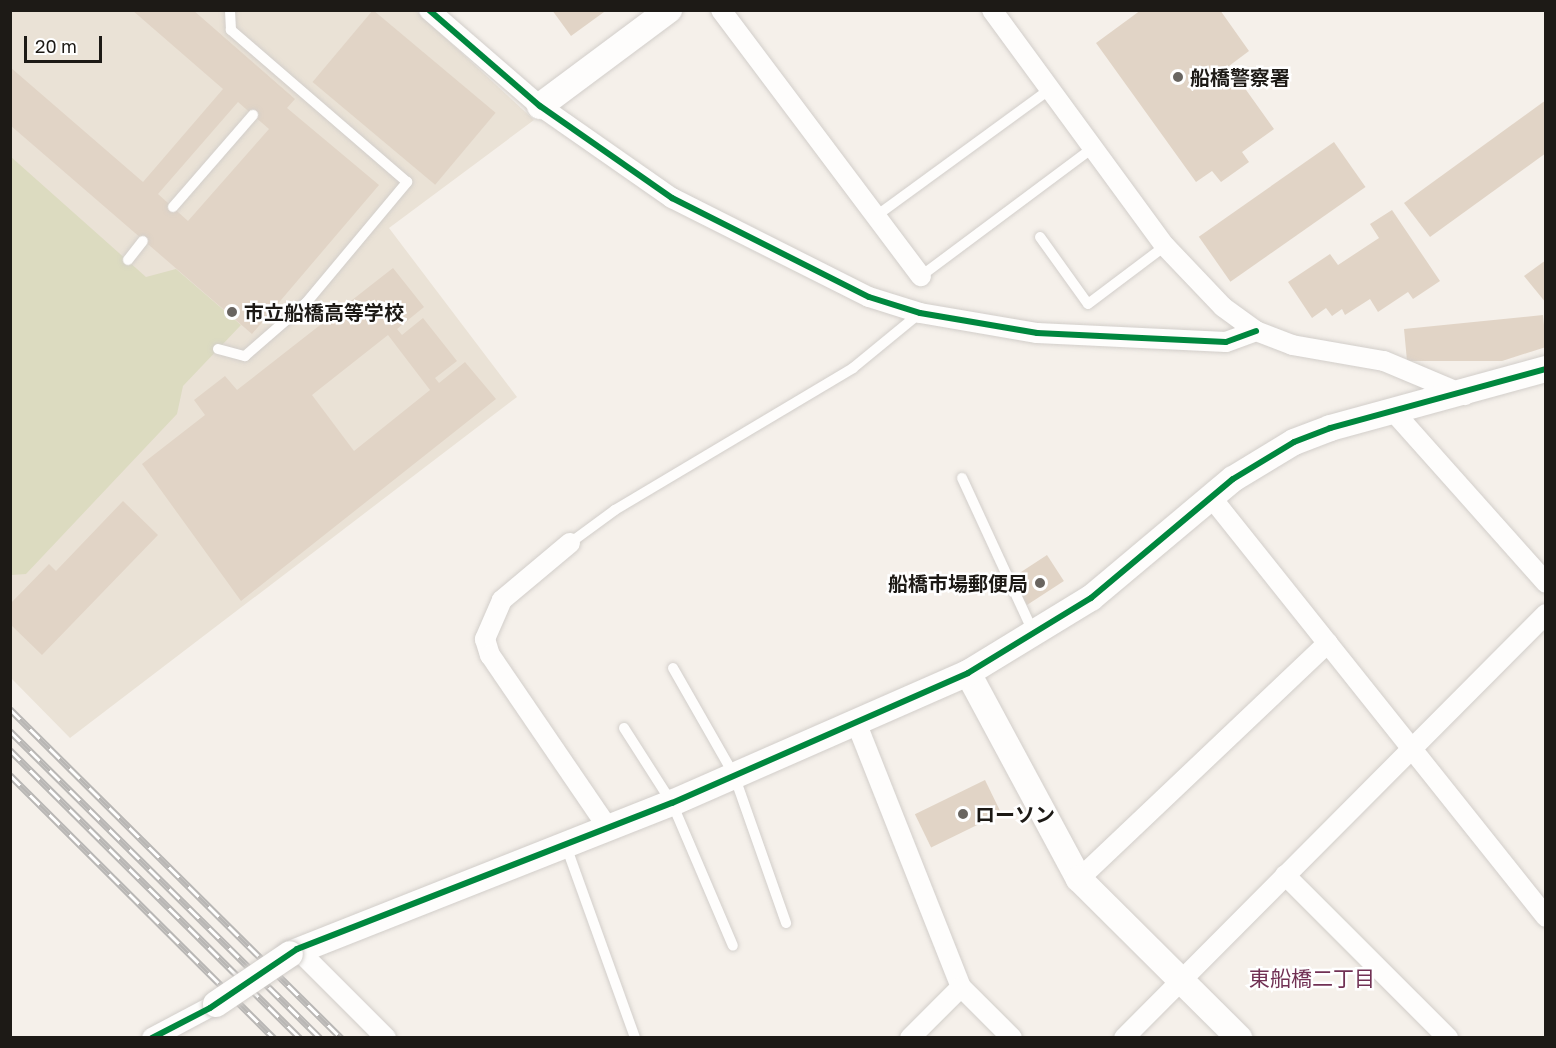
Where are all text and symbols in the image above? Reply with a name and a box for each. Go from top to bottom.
scale bar [27,24,105,62]
text: 20 m [35,35,77,57]
place label: 船橋警察署 [1190,65,1290,89]
marker: 船橋警察署 [1171,70,1185,84]
place label: 市立船橋高等学校 [244,300,404,324]
marker: 市立船橋高等学校 [225,305,239,319]
place label: 船橋市場郵便局 [888,571,1028,595]
marker: 船橋市場郵便局 [1033,576,1047,590]
place label: ローソン [975,802,1055,826]
marker: ローソン [956,807,970,821]
district label: 東船橋二丁目 [1249,965,1375,991]

